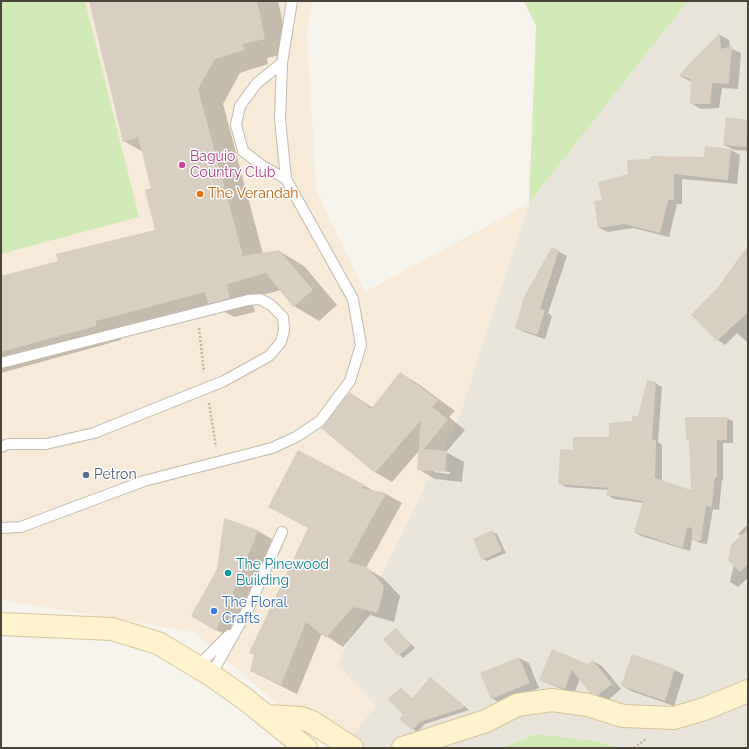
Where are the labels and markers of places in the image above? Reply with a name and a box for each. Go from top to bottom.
place label: Baguio Country Club [190,149,275,182]
marker: Baguio Country Club [177,160,187,170]
place label: The Verandah [208,186,298,202]
marker: The Verandah [195,189,205,199]
place label: Petron [94,467,137,483]
marker: Petron [81,470,91,480]
place label: The Pinewood Building [236,557,329,590]
marker: The Pinewood Building [223,568,233,578]
place label: The Floral Crafts [222,595,287,628]
marker: The Floral Crafts [209,606,219,616]

